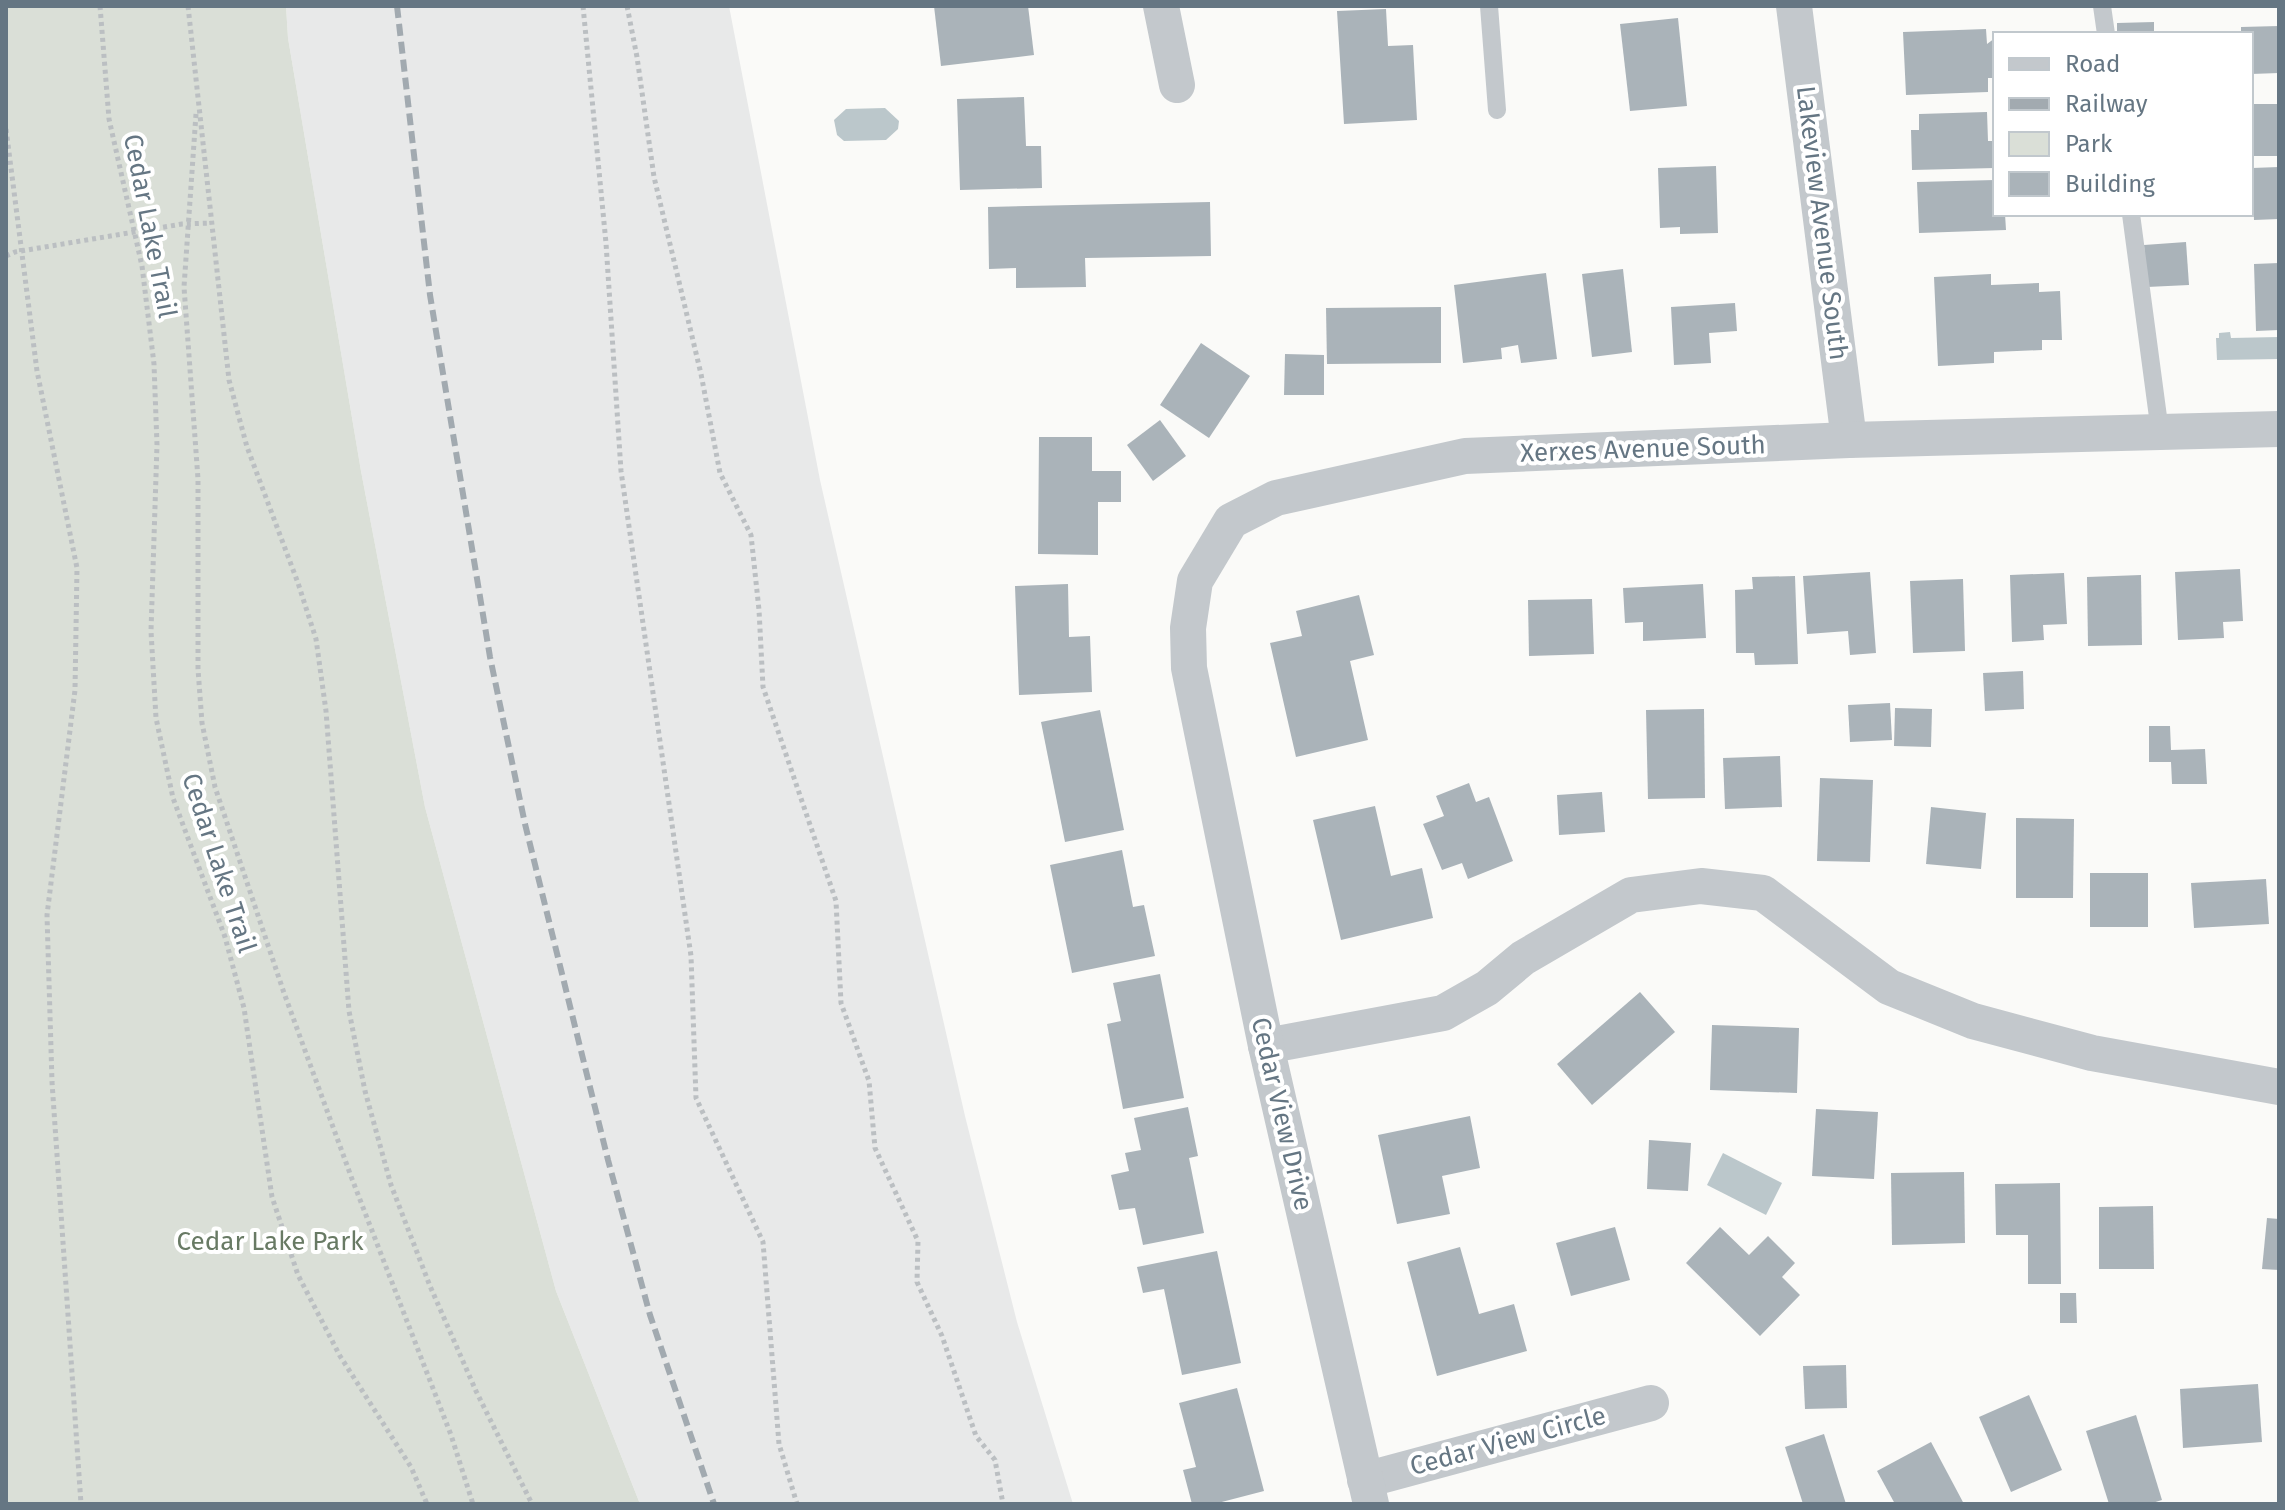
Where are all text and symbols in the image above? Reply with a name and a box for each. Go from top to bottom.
legend [1993,32,2253,216]
text: Road [2065,50,2120,78]
street label: Lakeview Avenue South [1790,84,1854,362]
text: Railway [2065,90,2148,118]
text: Park [2065,130,2113,158]
street label: Cedar Lake Trail [117,131,183,321]
text: Building [2065,170,2155,198]
street label: Xerxes Avenue South [1520,429,1766,469]
street label: Cedar Lake Trail [175,769,263,957]
street label: Cedar View Drive [1245,1014,1319,1214]
park label: Cedar Lake Park [177,1226,364,1257]
street label: Cedar View Circle [1407,1400,1609,1482]

